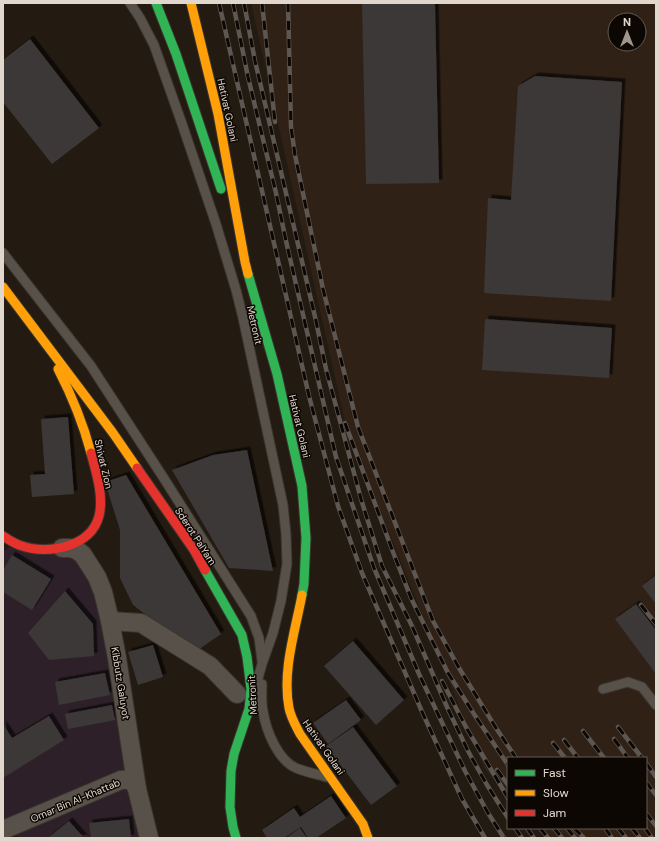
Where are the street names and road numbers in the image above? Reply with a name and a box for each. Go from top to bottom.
street label: Hativat Golani [214,77,241,143]
street label: Metronit [244,304,265,346]
street label: Hativat Golani [286,393,313,459]
street label: Shivat Zion [92,438,116,490]
street label: Sderot PalYam [172,505,219,568]
street label: Kibbutz Galuyot [108,646,133,720]
street label: Metronit [245,675,260,715]
street label: Hativat Golani [300,717,347,777]
street label: Omar Bin Al-Khattab [28,776,122,825]

